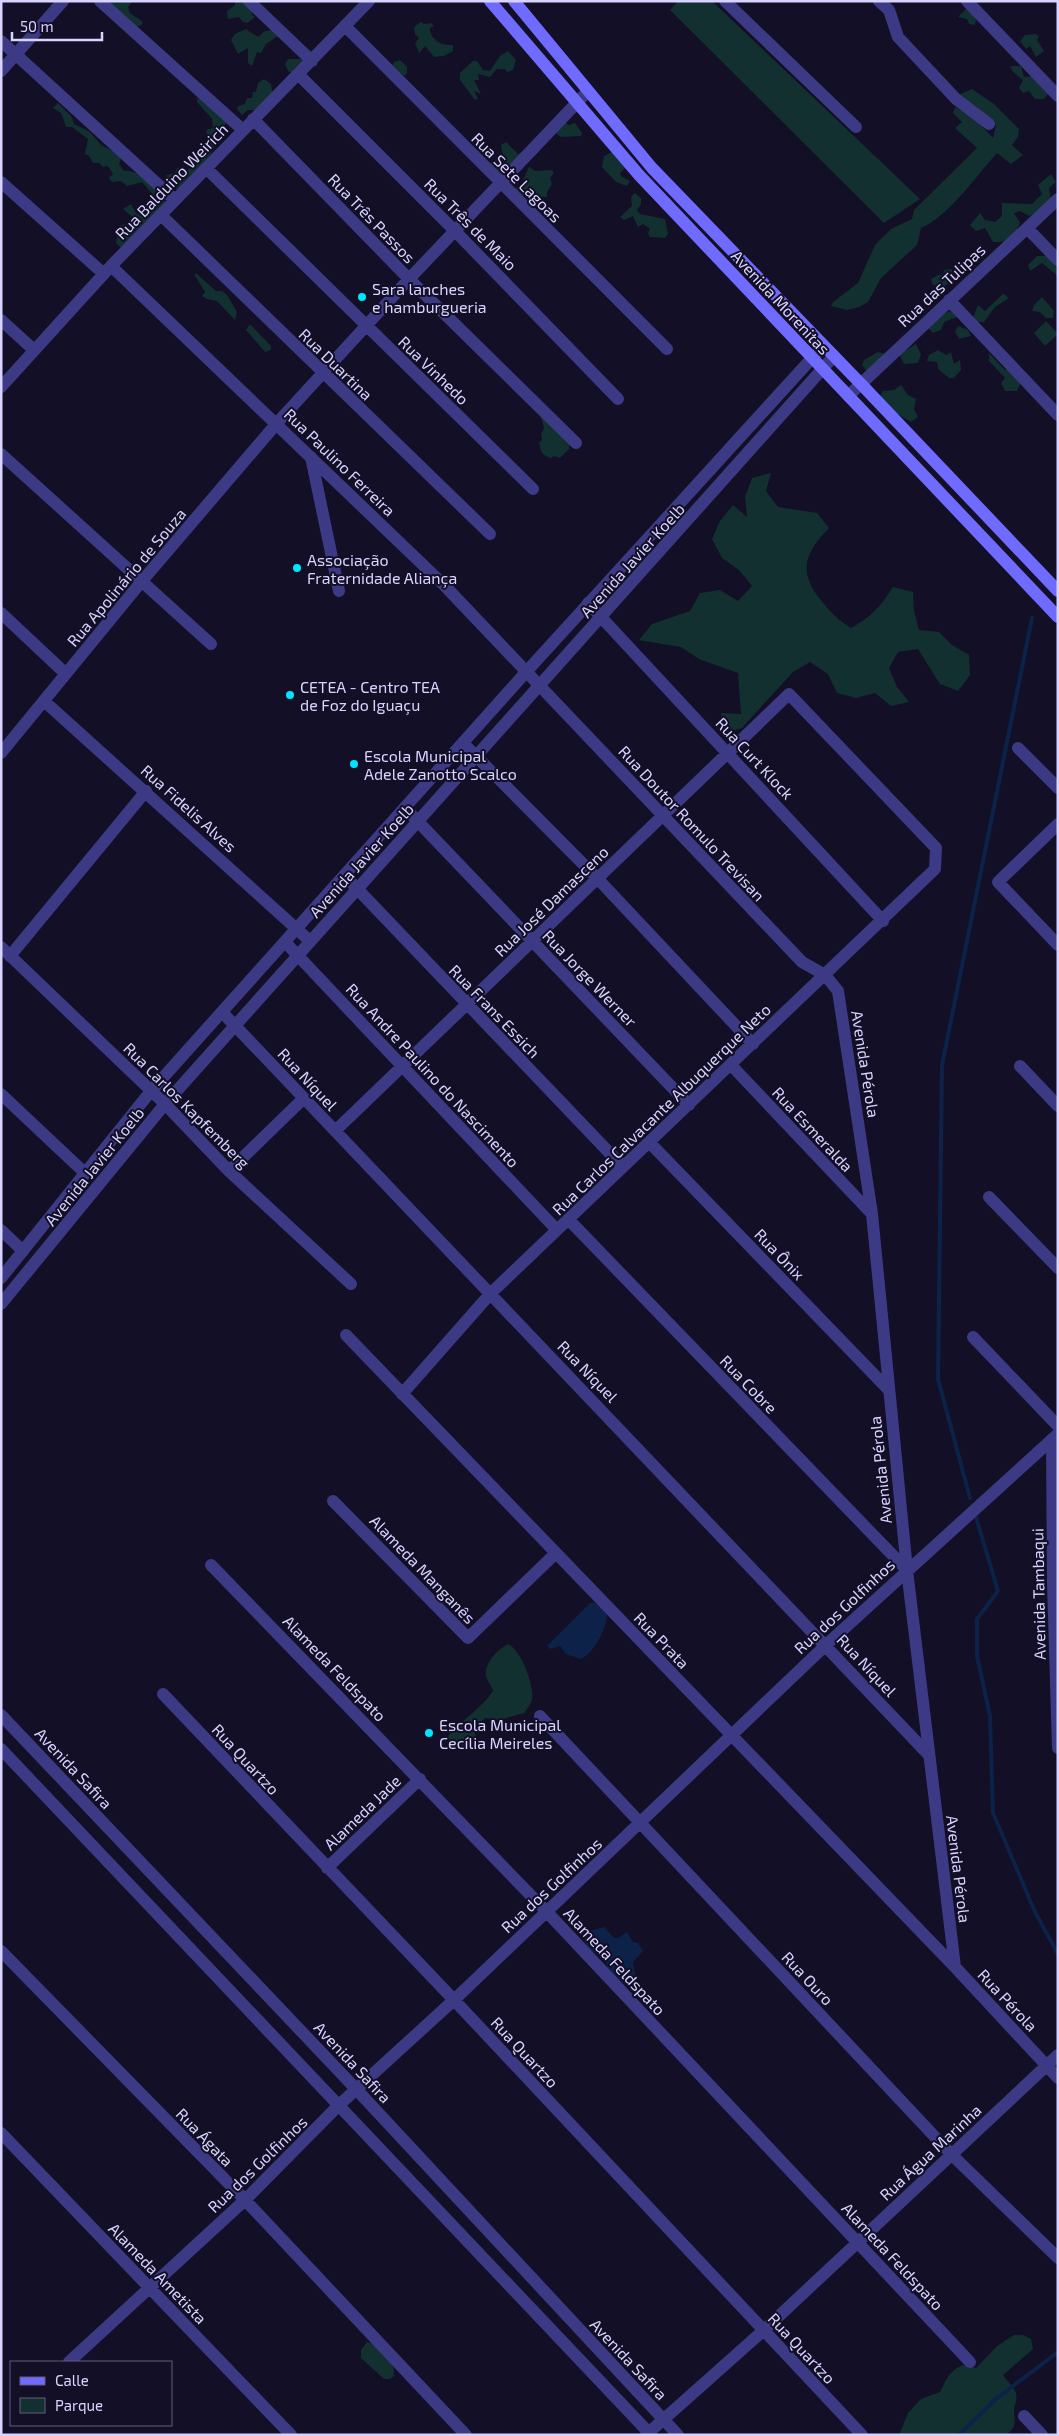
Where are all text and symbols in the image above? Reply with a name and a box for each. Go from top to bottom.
scale bar [12,10,102,42]
text: 50 m [20,17,54,35]
street label: Rua Balduino Weirich [111,119,231,243]
street label: Rua Sete Lagoas [468,128,566,226]
street label: Rua Três Passos [325,169,419,267]
street label: Rua Três de Maio [421,174,521,274]
street label: Rua das Tulipas [893,240,989,330]
street label: Avenida Morenitas [728,246,834,358]
place label: Sara lanches e hamburgueria [372,279,487,316]
marker: Sara lanches e hamburgueria [356,291,368,303]
street label: Rua Duartina [295,324,377,404]
street label: Rua Vinhedo [395,332,473,408]
street label: Rua Paulino Ferreira [281,404,399,520]
street label: Avenida Javier Koelb [576,499,688,621]
street label: Rua Apolinário de Souza [63,504,189,650]
place label: Associação Fraternidade Aliança [307,550,457,588]
marker: Associação Fraternidade Aliança [291,562,303,574]
place label: CETEA - Centro TEA de Foz do Iguaçu [300,677,440,715]
marker: CETEA - Centro TEA de Foz do Iguaçu [284,689,296,701]
street label: Rua Curt Klock [712,713,798,803]
street label: Rua Doutor Romulo Trevisan [615,741,769,905]
place label: Escola Municipal Adele Zanotto Scalco [364,746,517,783]
marker: Escola Municipal Adele Zanotto Scalco [348,758,360,770]
street label: Rua Fidelis Alves [138,760,240,856]
street label: Avenida Javier Koelb [305,799,417,921]
street label: Rua José Damasceno [490,842,612,960]
street label: Rua Jorge Werner [539,926,641,1031]
street label: Rua Frans Essich [446,960,544,1062]
street label: Rua Andre Paulino do Nascimento [343,979,523,1171]
street label: Rua Carlos Calvacante Albuquerque Neto [548,999,774,1219]
street label: Avenida Pérola [848,1009,884,1119]
street label: Rua Carlos Kapfemberg [120,1038,254,1172]
street label: Rua Níquel [274,1044,342,1114]
street label: Rua Esmeralda [769,1083,857,1175]
street label: Avenida Javier Koelb [40,1103,148,1229]
street label: Rua Ônix [751,1224,809,1284]
street label: Rua Níquel [554,1336,622,1406]
street label: Rua Cobre [717,1351,781,1417]
street label: Avenida Pérola [865,1415,895,1525]
street label: Alameda Manganês [366,1511,480,1627]
street label: Avenida Tambaqui [1027,1528,1049,1660]
street label: Rua dos Golfinhos [790,1555,898,1657]
street label: Rua Prata [631,1608,693,1672]
street label: Alameda Feldspato [280,1611,390,1725]
street label: Rua Níquel [833,1630,901,1700]
place label: Escola Municipal Cecília Meireles [439,1715,561,1752]
street label: Rua Quartzo [208,1720,284,1799]
street label: Avenida Safira [32,1723,116,1813]
marker: Escola Municipal Cecília Meireles [423,1727,435,1739]
street label: Alameda Jade [320,1771,404,1853]
street label: Avenida Pérola [943,1814,975,1924]
street label: Rua dos Golfinhos [497,1834,605,1936]
street label: Alameda Feldspato [560,1903,670,2019]
street label: Rua Ouro [778,1947,838,2009]
street label: Rua Pérola [974,1965,1042,2035]
street label: Rua Quartzo [487,2013,563,2092]
street label: Avenida Safira [311,2017,395,2107]
street label: Rua Água Marinha [875,2100,985,2204]
street label: Rua Ágata [173,2104,237,2170]
street label: Rua dos Golfinhos [203,2112,311,2216]
street label: Alameda Feldspato [838,2198,948,2314]
street label: Alameda Ametista [105,2219,211,2327]
street label: Rua Quartzo [764,2309,840,2388]
street label: Avenida Safira [587,2314,671,2404]
legend [10,2361,172,2426]
text: Calle [55,2371,89,2389]
text: Parque [55,2396,103,2414]

